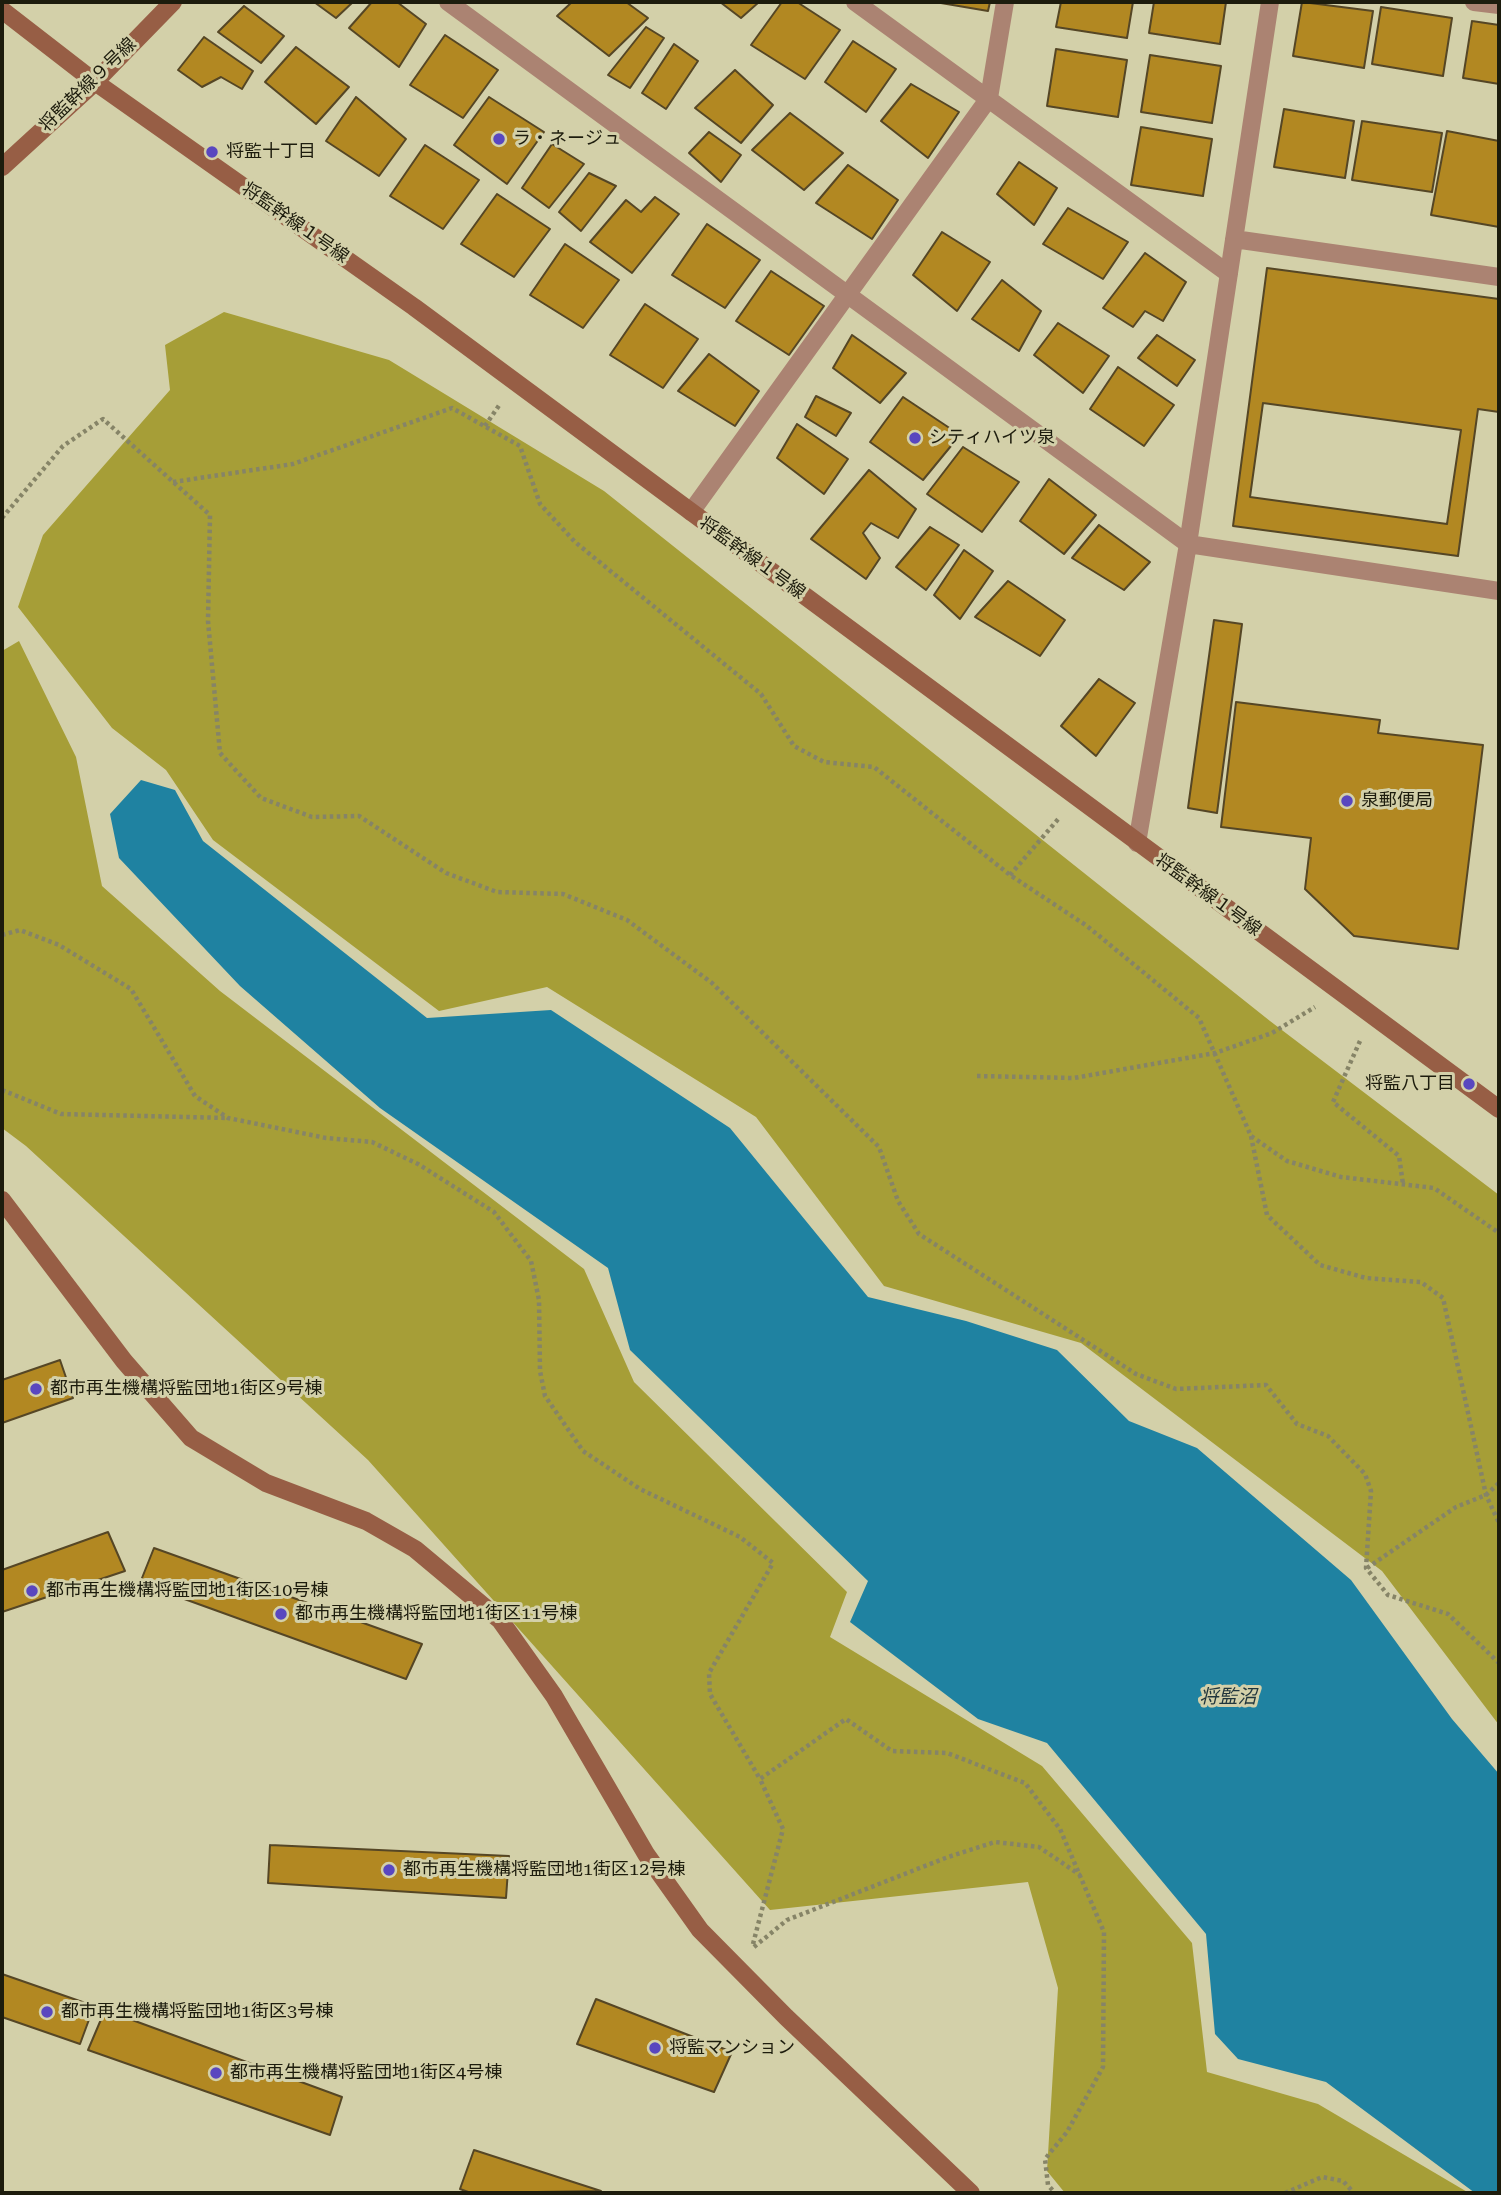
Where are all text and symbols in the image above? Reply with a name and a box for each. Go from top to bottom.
street label: 将監幹線９号線 [35,33,141,137]
place label: ラ・ネージュ [513,128,621,150]
marker: ラ・ネージュ [491,131,507,147]
place label: 将監十丁目 [226,141,316,163]
marker: 将監十丁目 [204,144,220,160]
street label: 将監幹線１号線 [237,178,353,268]
place label: シティハイツ泉 [929,427,1055,449]
marker: シティハイツ泉 [907,430,923,446]
street label: 将監幹線１号線 [695,512,809,604]
place label: 泉郵便局 [1361,790,1433,812]
marker: 泉郵便局 [1339,793,1355,809]
street label: 将監幹線１号線 [1151,849,1265,941]
place label: 将監八丁目 [1365,1073,1455,1095]
marker: 将監八丁目 [1461,1076,1477,1092]
place label: 都市再生機構将監団地1街区9号棟 [50,1378,322,1400]
marker: 都市再生機構将監団地1街区9号棟 [28,1381,44,1397]
place label: 都市再生機構将監団地1街区10号棟 [46,1580,328,1602]
marker: 都市再生機構将監団地1街区10号棟 [24,1583,40,1599]
place label: 都市再生機構将監団地1街区11号棟 [295,1603,577,1625]
marker: 都市再生機構将監団地1街区11号棟 [273,1606,289,1622]
water label: 将監沼 [1200,1686,1256,1708]
place label: 都市再生機構将監団地1街区12号棟 [403,1859,685,1881]
marker: 都市再生機構将監団地1街区12号棟 [381,1862,397,1878]
place label: 都市再生機構将監団地1街区3号棟 [61,2001,333,2023]
marker: 都市再生機構将監団地1街区3号棟 [39,2004,55,2020]
place label: 将監マンション [669,2037,795,2059]
marker: 将監マンション [647,2040,663,2056]
place label: 都市再生機構将監団地1街区4号棟 [230,2062,502,2084]
marker: 都市再生機構将監団地1街区4号棟 [208,2065,224,2081]

